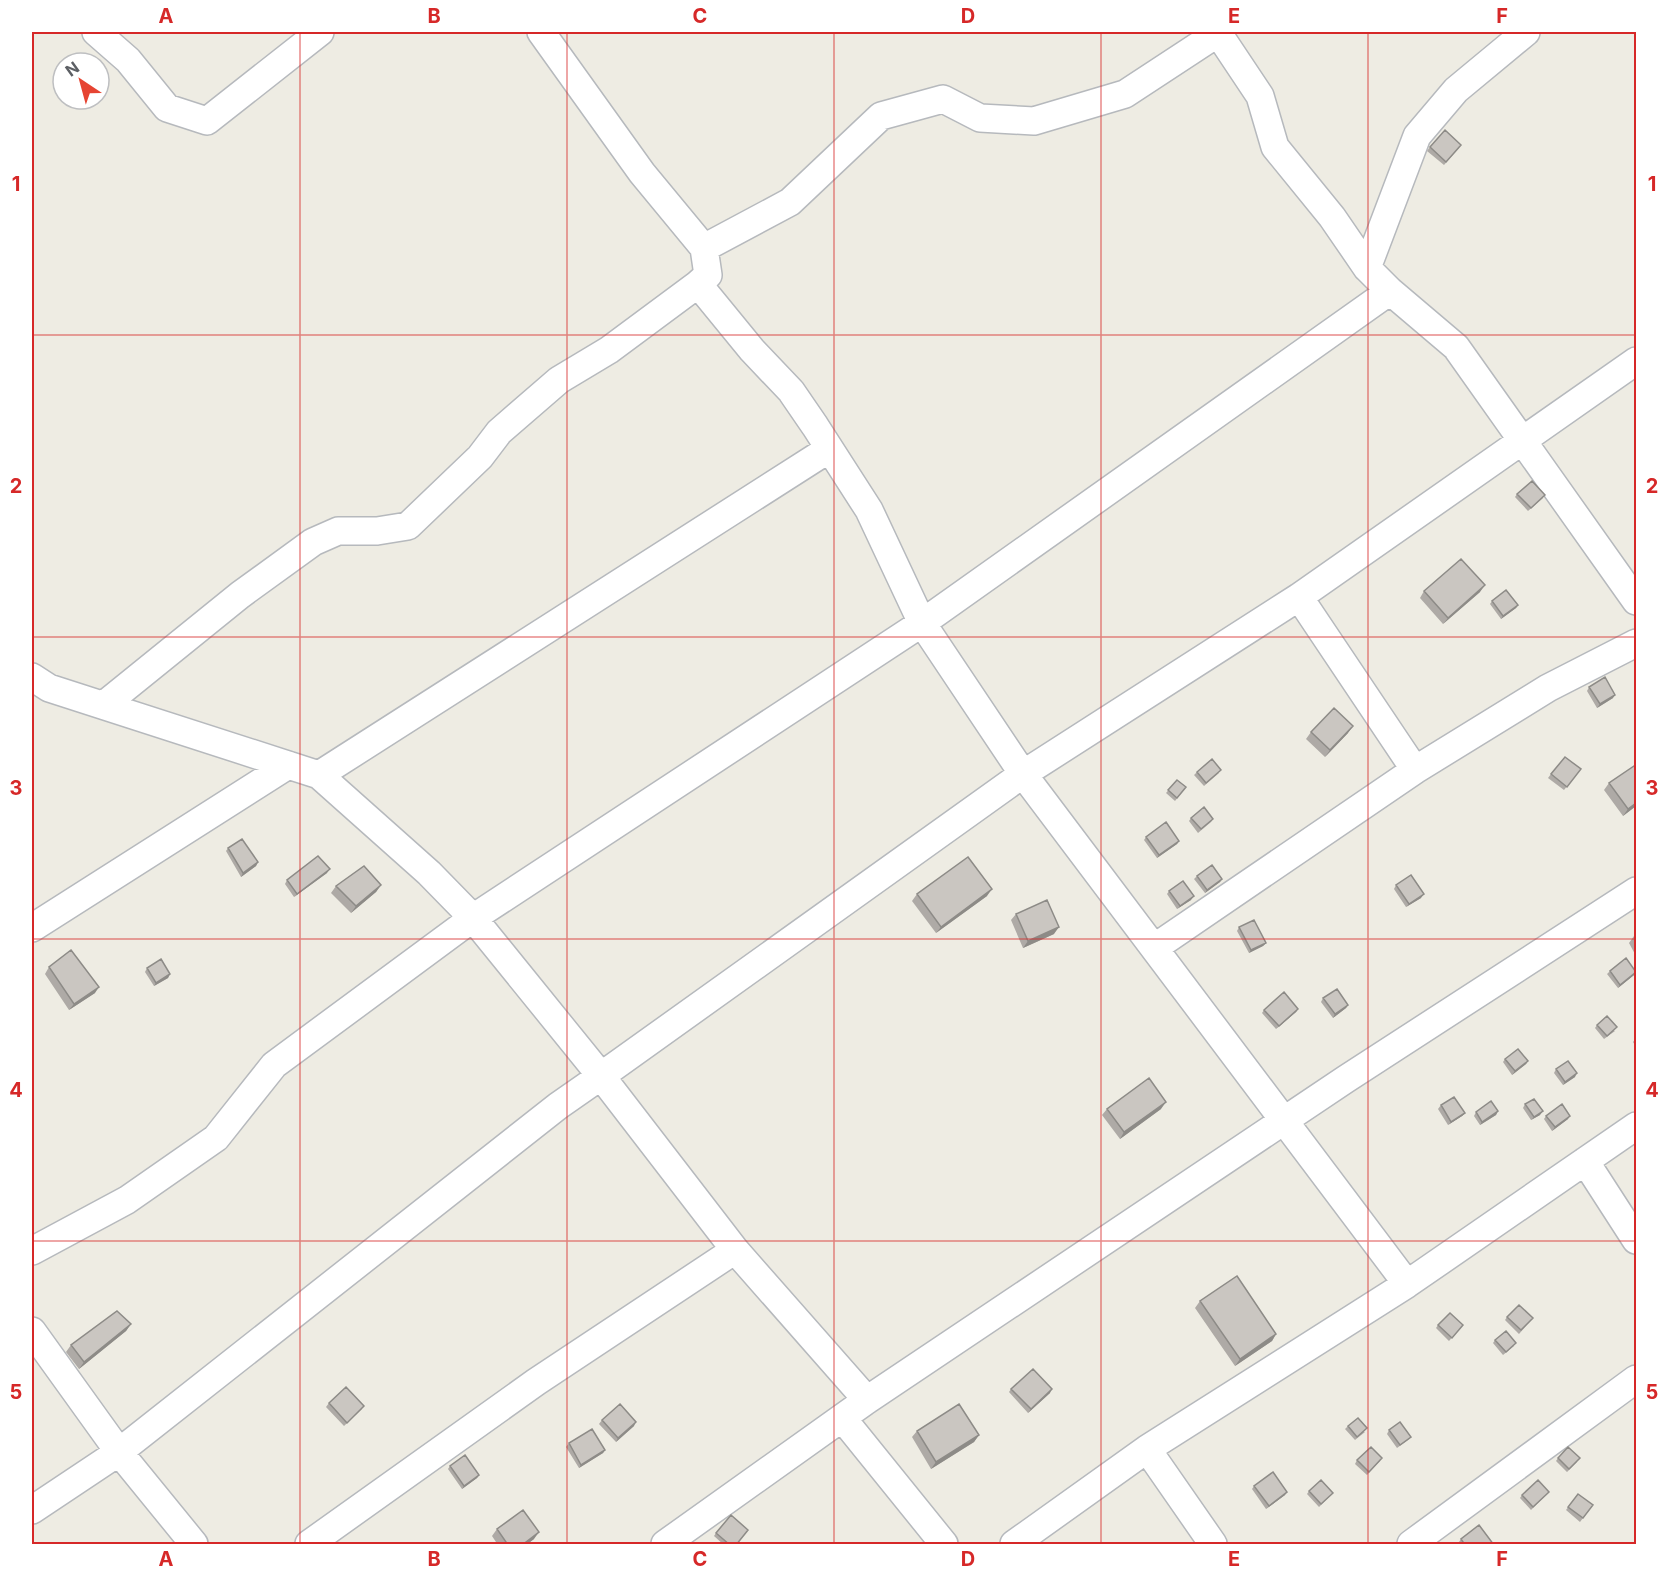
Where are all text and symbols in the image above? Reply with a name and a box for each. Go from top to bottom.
text: A [159,4,174,28]
text: B [427,4,441,28]
text: C [693,4,707,28]
text: D [961,4,975,28]
text: E [1228,4,1240,28]
text: F [1496,4,1508,28]
north arrow [51,51,111,111]
text: N [61,57,83,81]
text: 1 [12,172,20,196]
text: 1 [1648,172,1656,196]
text: 2 [10,474,22,498]
text: 2 [1646,474,1658,498]
text: 3 [10,776,22,800]
text: 3 [1646,776,1658,800]
text: 4 [9,1078,23,1102]
text: 4 [1645,1078,1659,1102]
text: 5 [10,1380,22,1404]
text: 5 [1646,1380,1658,1404]
text: A [159,1547,174,1571]
text: B [427,1547,441,1571]
text: C [693,1547,707,1571]
text: D [961,1547,975,1571]
text: E [1228,1547,1240,1571]
text: F [1496,1547,1508,1571]

